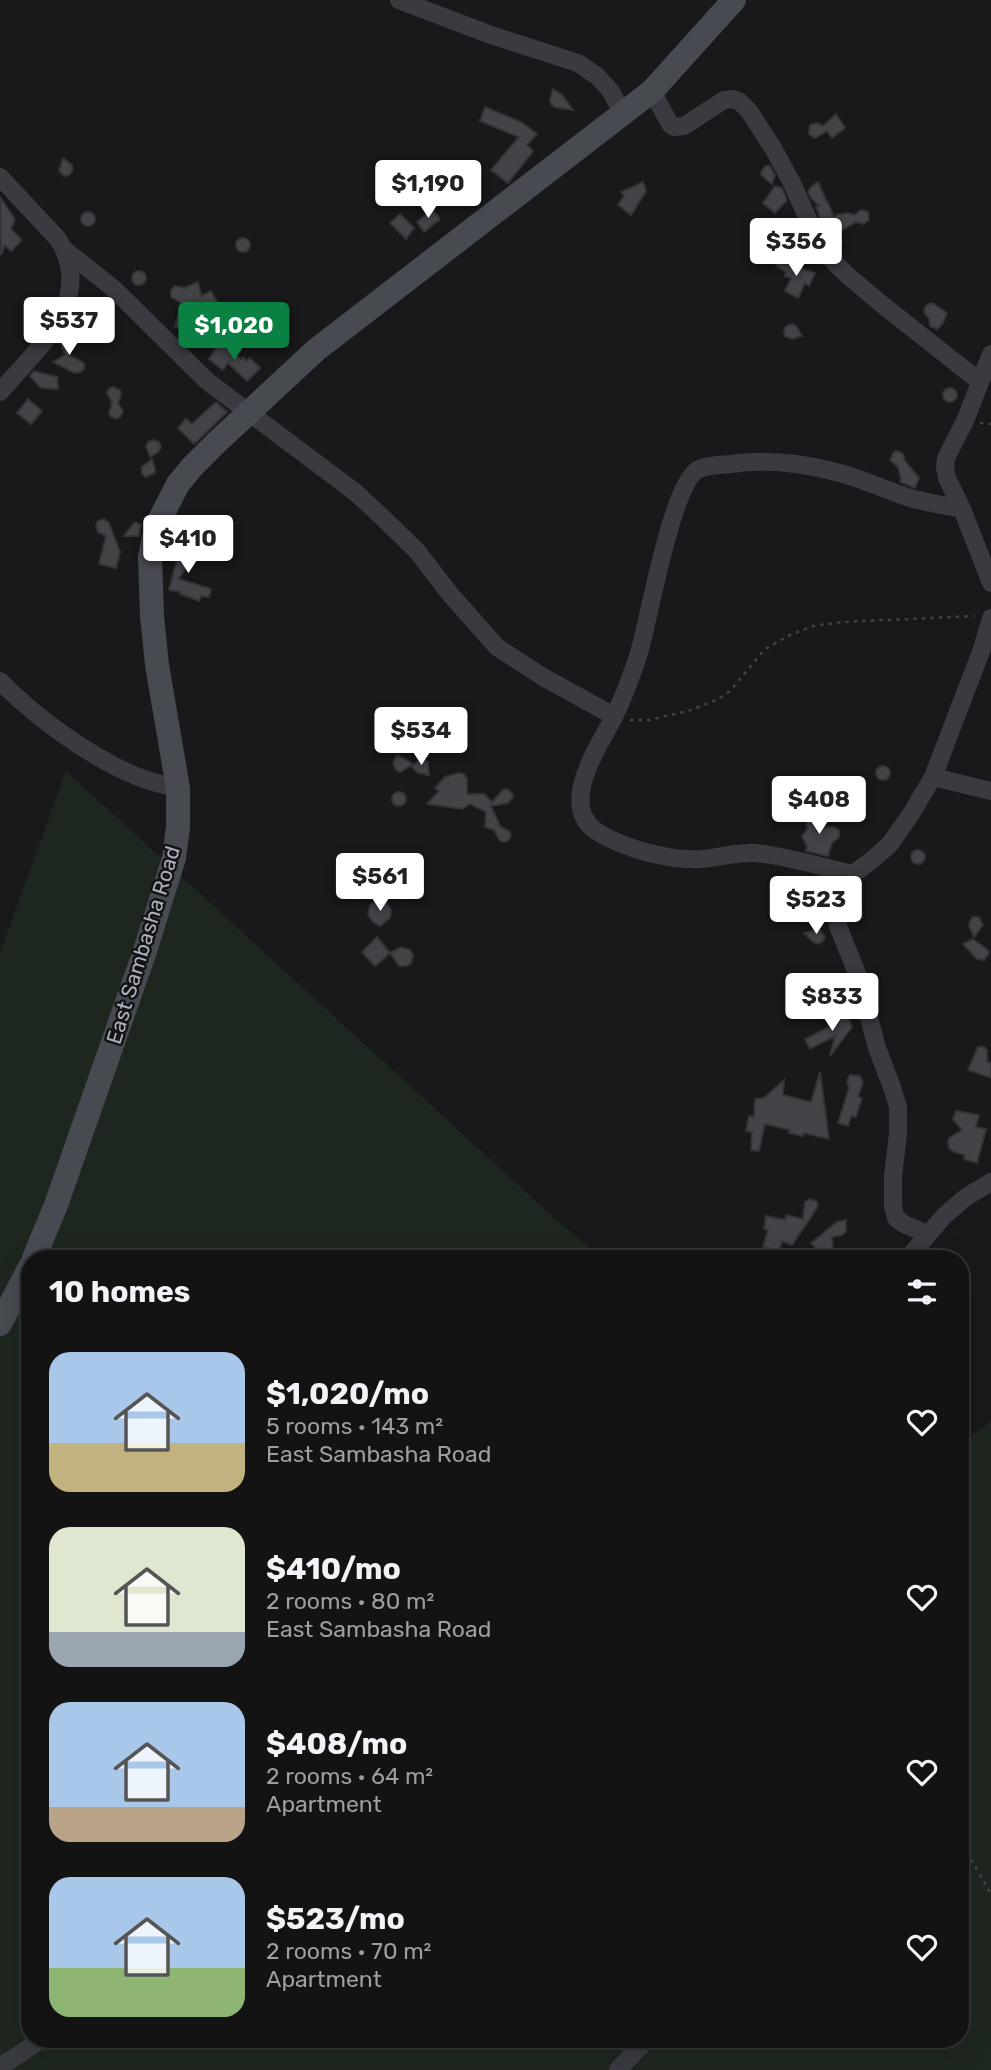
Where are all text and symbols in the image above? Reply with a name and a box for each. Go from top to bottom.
pin: $1,190 [371,160,485,220]
text: $1,190 [391,169,465,197]
pin: $356 [755,218,837,278]
text: $356 [766,227,826,255]
pin: $537 [28,298,110,357]
pin: $1,020 [177,302,291,362]
text: $537 [40,306,98,334]
text: $1,020 [194,311,274,339]
pin: $410 [147,516,229,575]
text: $410 [159,524,217,552]
pin: $534 [380,708,462,767]
text: $534 [390,716,452,744]
pin: $408 [778,776,860,836]
text: $408 [788,785,850,813]
street label: East Sambasha Road [101,843,185,1047]
pin: $561 [339,853,421,913]
text: $561 [352,862,408,890]
pin: $523 [775,876,857,936]
text: $523 [786,885,846,913]
pin: $833 [791,974,873,1033]
text: $833 [801,982,863,1010]
icon: filters [903,1273,941,1311]
text: 10 homes [49,1274,190,1310]
text: $1,020/mo [266,1376,429,1412]
icon: home [105,1380,189,1464]
icon: heart [903,1403,941,1441]
text: 5 rooms · 143 m² [266,1412,443,1440]
text: East Sambasha Road [266,1440,491,1468]
text: $410/mo [266,1551,401,1587]
icon: home [105,1555,189,1639]
icon: heart [903,1578,941,1616]
text: 2 rooms · 80 m² [266,1587,434,1615]
text: East Sambasha Road [266,1615,491,1643]
text: $408/mo [266,1726,407,1762]
icon: home [105,1730,189,1814]
icon: heart [903,1753,941,1791]
text: 2 rooms · 64 m² [266,1762,433,1790]
text: Apartment [266,1790,382,1818]
text: $523/mo [266,1901,405,1937]
icon: home [105,1905,189,1989]
icon: heart [903,1928,941,1966]
text: 2 rooms · 70 m² [266,1937,431,1965]
text: Apartment [266,1965,382,1993]

